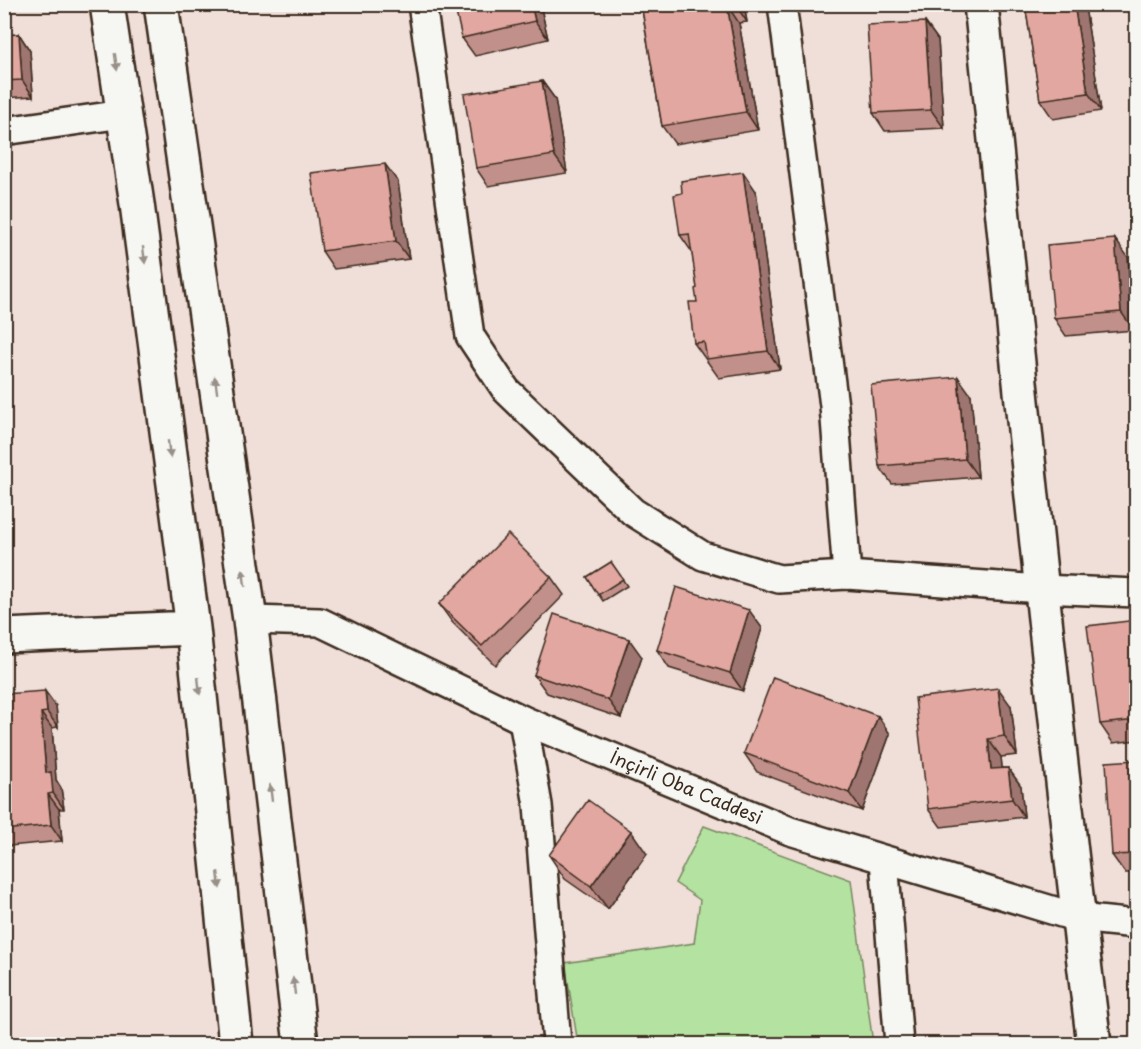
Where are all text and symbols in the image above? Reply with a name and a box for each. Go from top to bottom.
one-way arrow [111,53,120,72]
one-way arrow [139,246,148,265]
one-way arrow [212,376,221,395]
one-way arrow [164,439,174,458]
one-way arrow [240,569,249,588]
one-way arrow [194,676,204,695]
street label: İnçirli Oba Caddesi [606,743,767,830]
one-way arrow [266,783,276,802]
one-way arrow [214,870,224,889]
one-way arrow [289,977,299,996]

